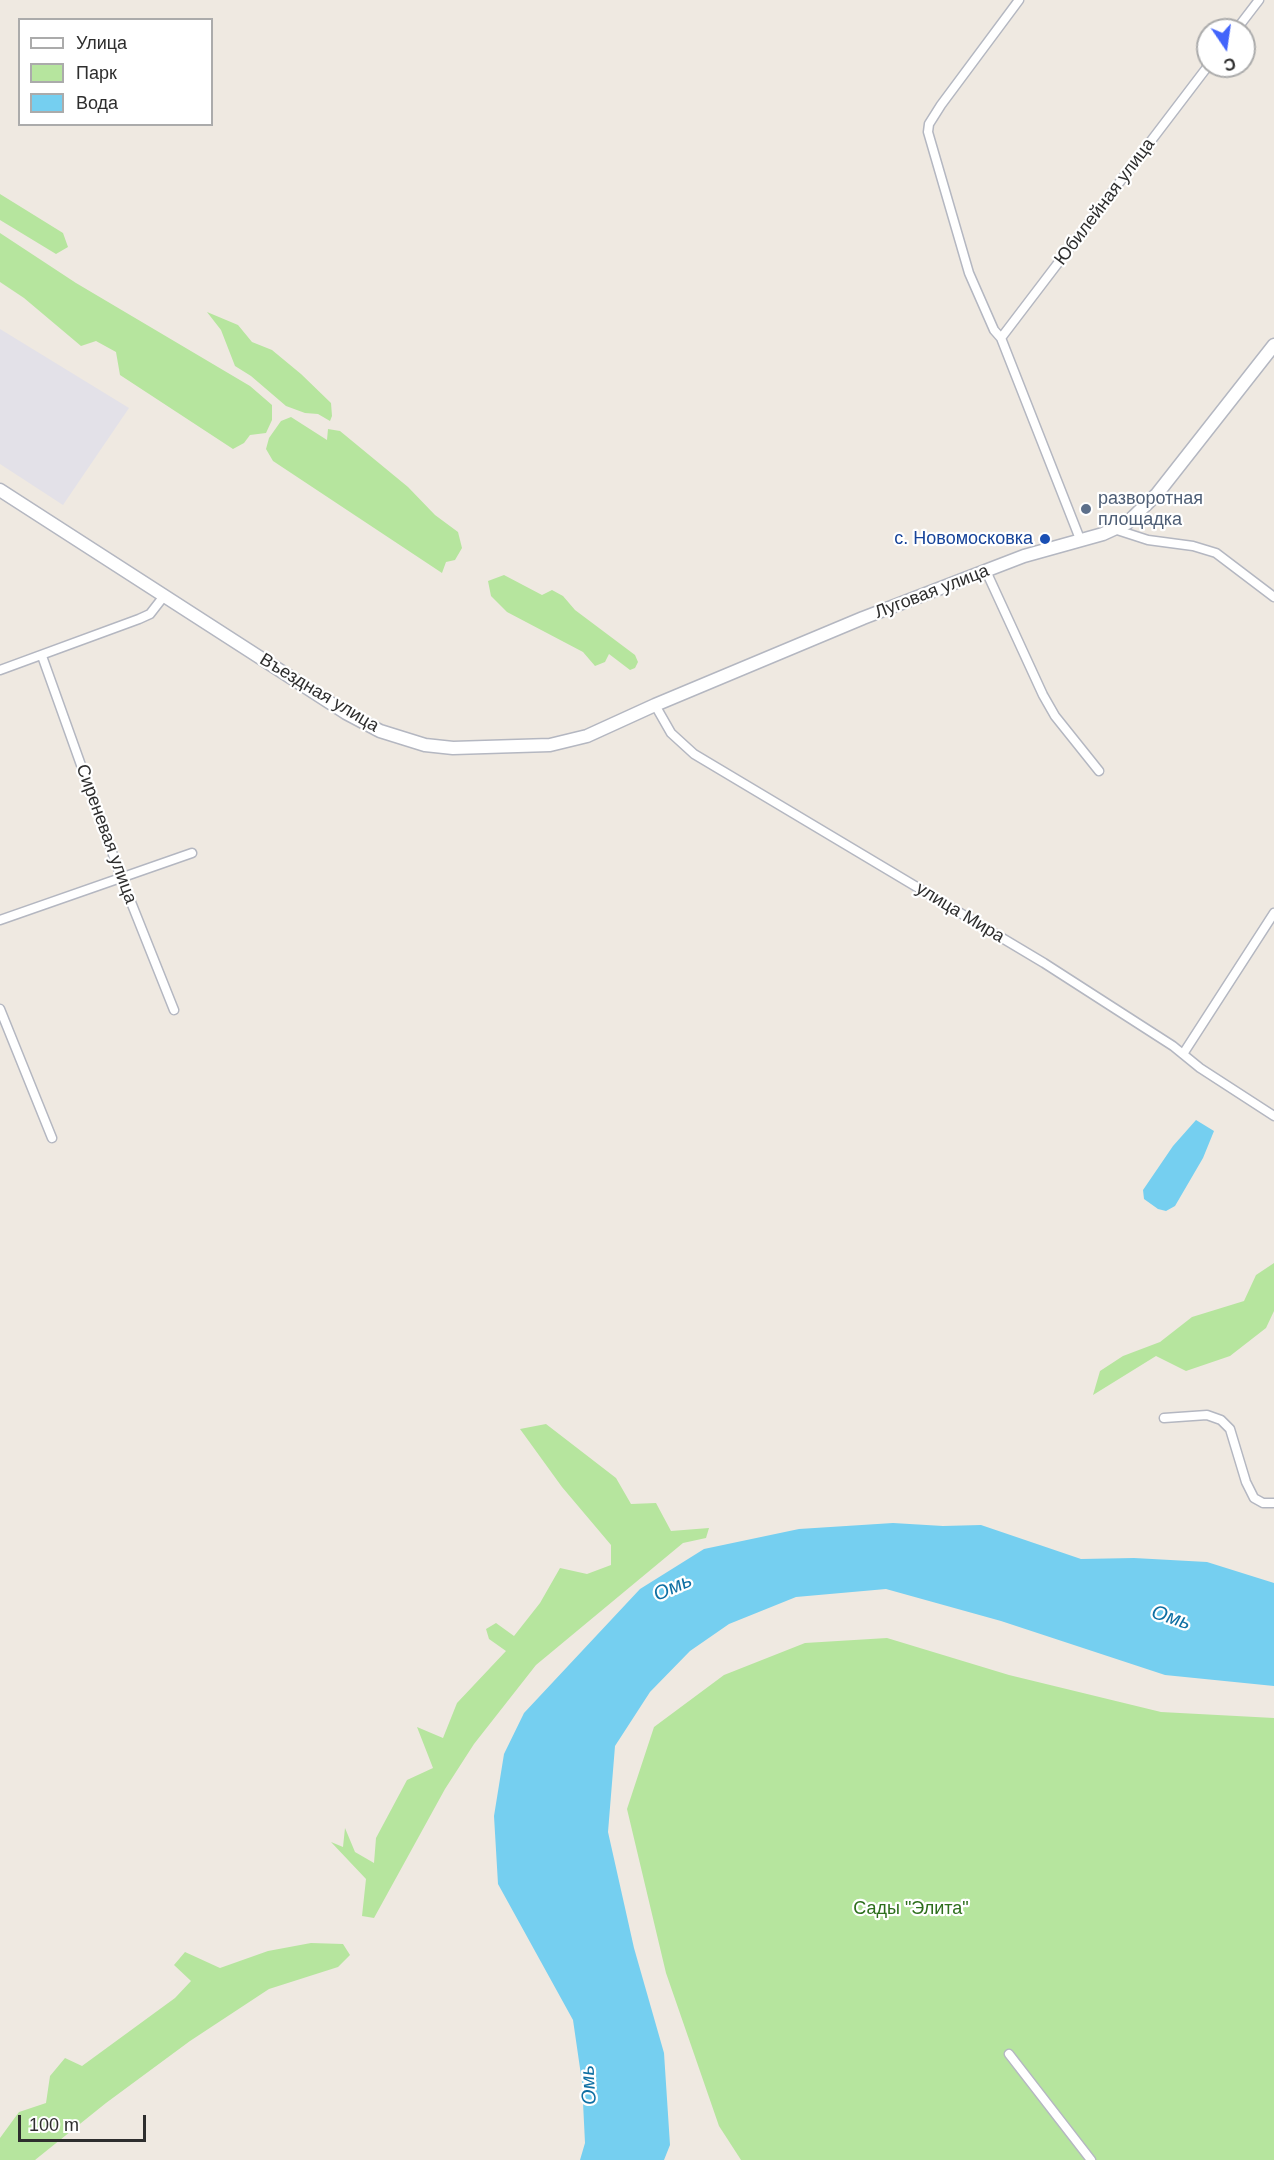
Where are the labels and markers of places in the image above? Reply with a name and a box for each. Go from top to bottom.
place label: разворотная площадка [1098,488,1203,530]
marker: разворотная площадка [1079,502,1093,516]
place label: с. Новомосковка [894,528,1033,550]
marker: с. Новомосковка [1038,532,1052,546]

